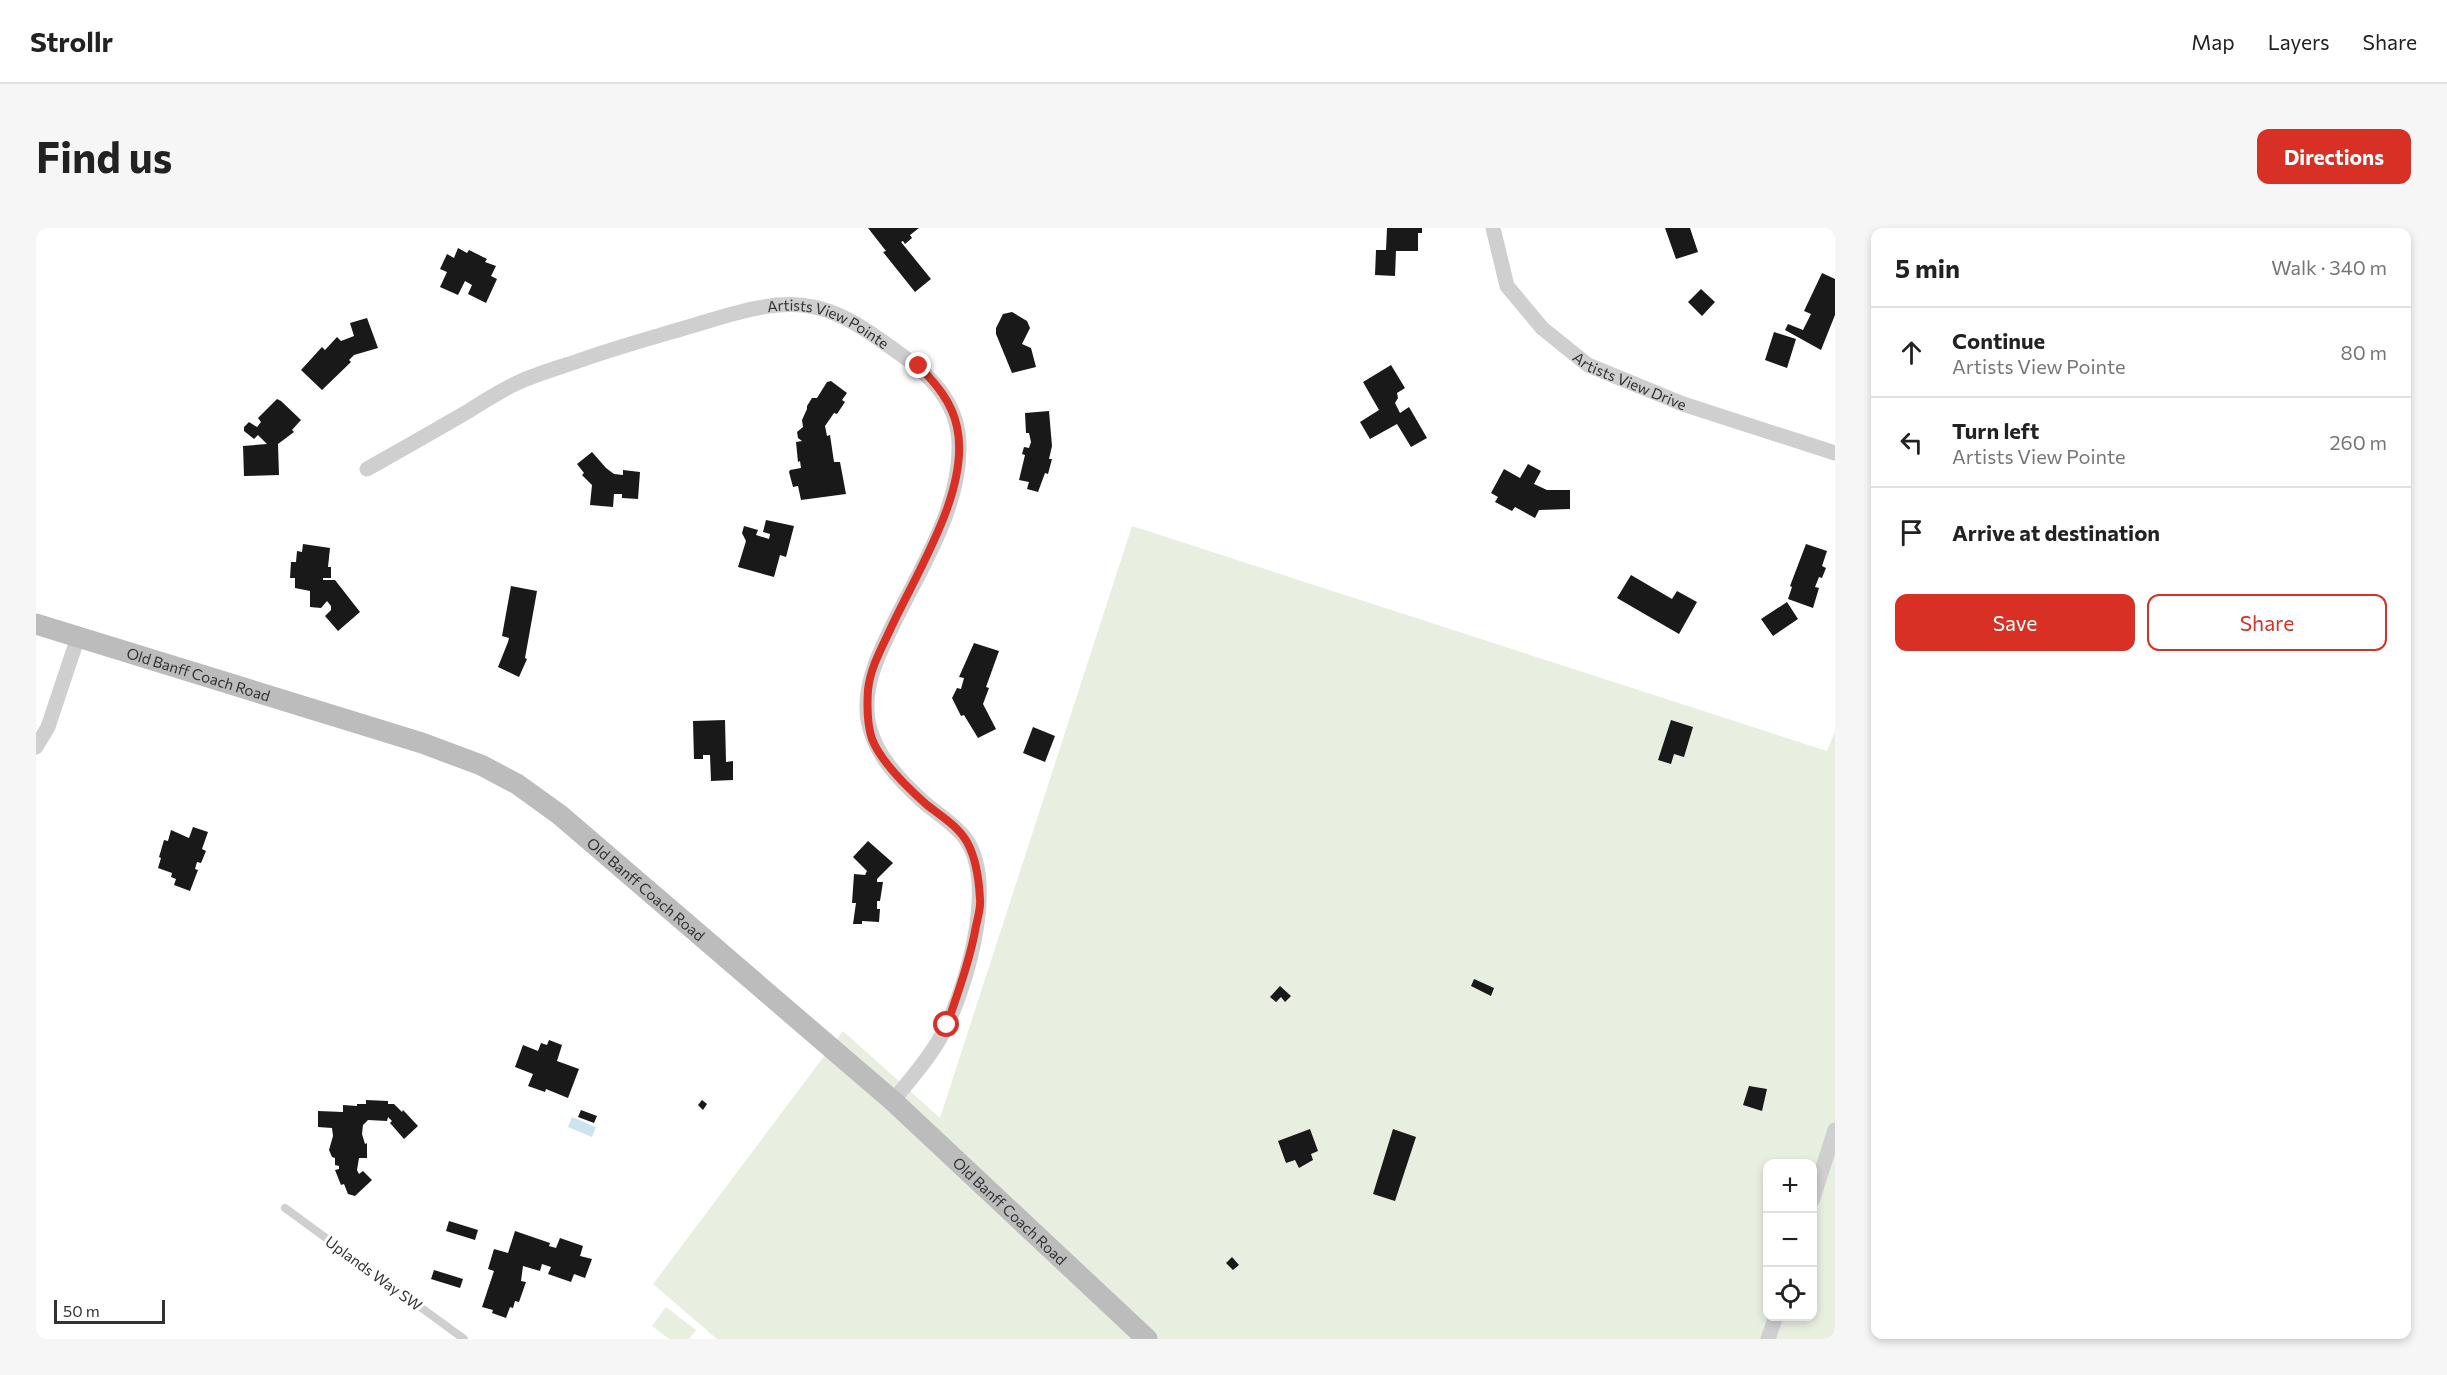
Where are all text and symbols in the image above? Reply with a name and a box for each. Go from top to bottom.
text: Strollr [30,24,113,58]
text: Map [2191,29,2235,54]
text: Layers [2268,29,2330,54]
text: Share [2363,29,2417,54]
button: Directions [2257,129,2411,184]
text: Find us [36,130,172,182]
text: 5 min [1895,252,1960,283]
text: Walk · 340 m [2271,255,2387,279]
street label: Artists View Pointe [766,296,893,352]
text: Continue [1952,327,2045,354]
icon: ahead [1895,336,1928,369]
text: 80 m [2341,340,2387,364]
street label: Artists View Drive [1570,348,1689,413]
route end [905,352,931,378]
text: Artists View Pointe [1952,354,2126,378]
text: Turn left [1952,417,2039,444]
icon: left [1895,426,1928,459]
text: 260 m [2329,430,2387,454]
text: Artists View Pointe [1952,444,2126,468]
icon: arrive [1895,516,1928,549]
text: Arrive at destination [1952,519,2160,546]
button: Save [1895,594,2135,651]
button: Share [2147,594,2387,651]
street label: Old Banff Coach Road [124,643,272,705]
street label: Old Banff Coach Road [584,833,708,944]
route start [933,1011,959,1037]
street label: Old Banff Coach Road [949,1153,1071,1268]
map controls [1763,1159,1817,1321]
button: + [1763,1159,1817,1213]
button: − [1763,1213,1817,1267]
street label: Uplands Way SW [322,1232,426,1314]
button: locate [1763,1267,1817,1321]
scale bar [54,1297,165,1324]
text: 50 m [63,1301,100,1320]

